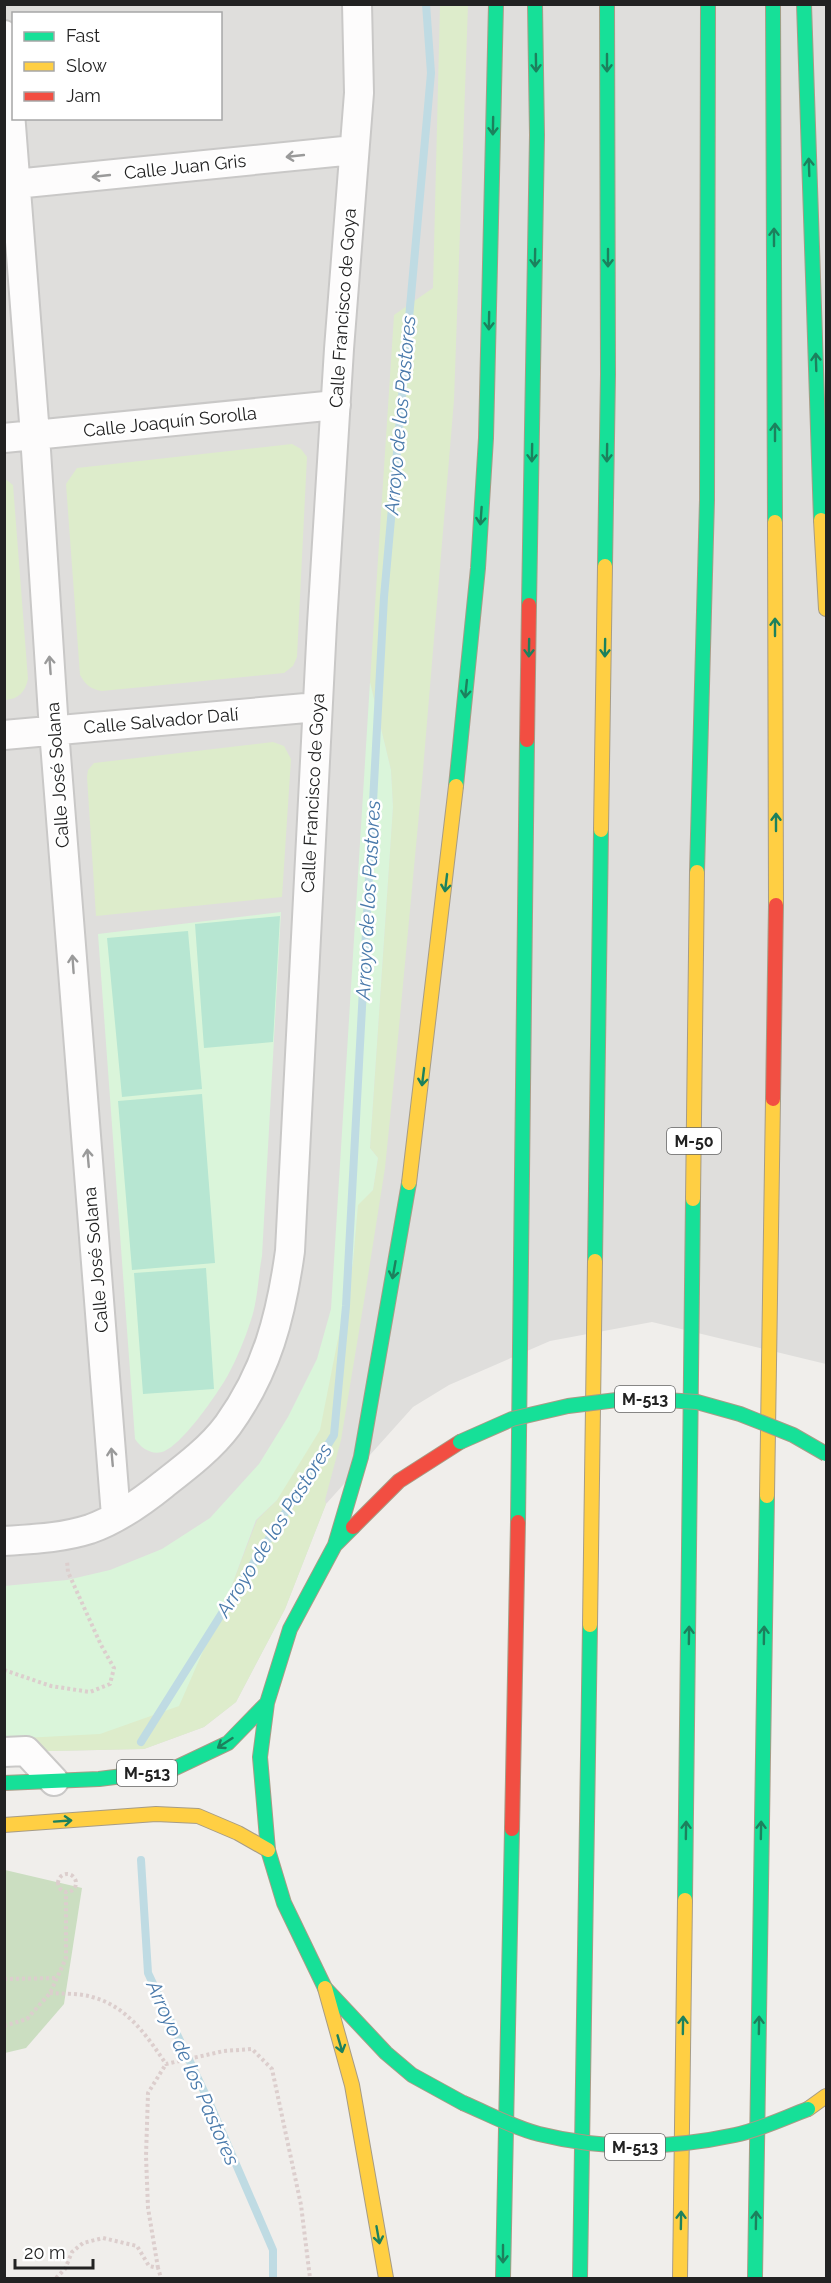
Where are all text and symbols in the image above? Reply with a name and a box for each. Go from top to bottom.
legend [12,12,222,120]
text: Fast [66,25,100,46]
one-way arrow [530,52,542,72]
one-way arrow [601,52,613,72]
text: Slow [66,55,107,76]
text: Jam [66,85,101,106]
one-way arrow [487,115,499,135]
street label: Calle Juan Gris [123,150,247,183]
one-way arrow [286,151,306,162]
one-way arrow [803,157,815,177]
one-way arrow [92,171,112,182]
street label: Calle Francisco de Goya [325,207,360,409]
one-way arrow [768,227,780,247]
one-way arrow [529,247,541,267]
one-way arrow [602,247,614,267]
one-way arrow [483,310,495,330]
water label: Arroyo de los Pastores [379,314,421,517]
one-way arrow [810,352,821,372]
street label: Calle Joaquín Sorolla [82,402,258,441]
one-way arrow [769,422,781,442]
one-way arrow [526,442,538,462]
one-way arrow [601,442,613,462]
one-way arrow [475,505,486,525]
one-way arrow [770,617,781,637]
one-way arrow [523,637,535,657]
one-way arrow [599,637,611,657]
one-way arrow [44,655,55,675]
one-way arrow [460,679,471,699]
street label: Calle Francisco de Goya [297,692,328,893]
street label: Calle José Solana [42,701,73,849]
street label: Calle Salvador Dalí [83,703,239,738]
water label: Arroyo de los Pastores [351,799,385,1001]
one-way arrow [770,812,782,832]
one-way arrow [441,873,452,893]
one-way arrow [67,954,78,974]
one-way arrow [417,1066,428,1086]
road number: M-50 [667,1128,721,1154]
one-way arrow [82,1149,93,1169]
street label: Calle José Solana [79,1186,112,1334]
one-way arrow [388,1259,399,1279]
road number: M-513 [615,1386,675,1412]
water label: Arroyo de los Pastores [210,1438,337,1622]
one-way arrow [106,1448,117,1468]
one-way arrow [683,1626,695,1646]
one-way arrow [759,1626,770,1646]
one-way arrow [217,1737,233,1749]
road number: M-513 [117,1760,177,1786]
one-way arrow [52,1815,72,1826]
one-way arrow [680,1821,692,1841]
one-way arrow [756,1821,767,1841]
water label: Arroyo de los Pastores [141,1976,245,2170]
one-way arrow [678,2016,689,2036]
one-way arrow [753,2016,764,2036]
one-way arrow [335,2034,347,2053]
road number: M-513 [605,2134,665,2160]
one-way arrow [675,2211,686,2231]
one-way arrow [750,2211,762,2231]
one-way arrow [373,2225,384,2245]
scale bar [15,2232,93,2270]
text: 20 m [24,2242,66,2263]
one-way arrow [497,2243,509,2263]

